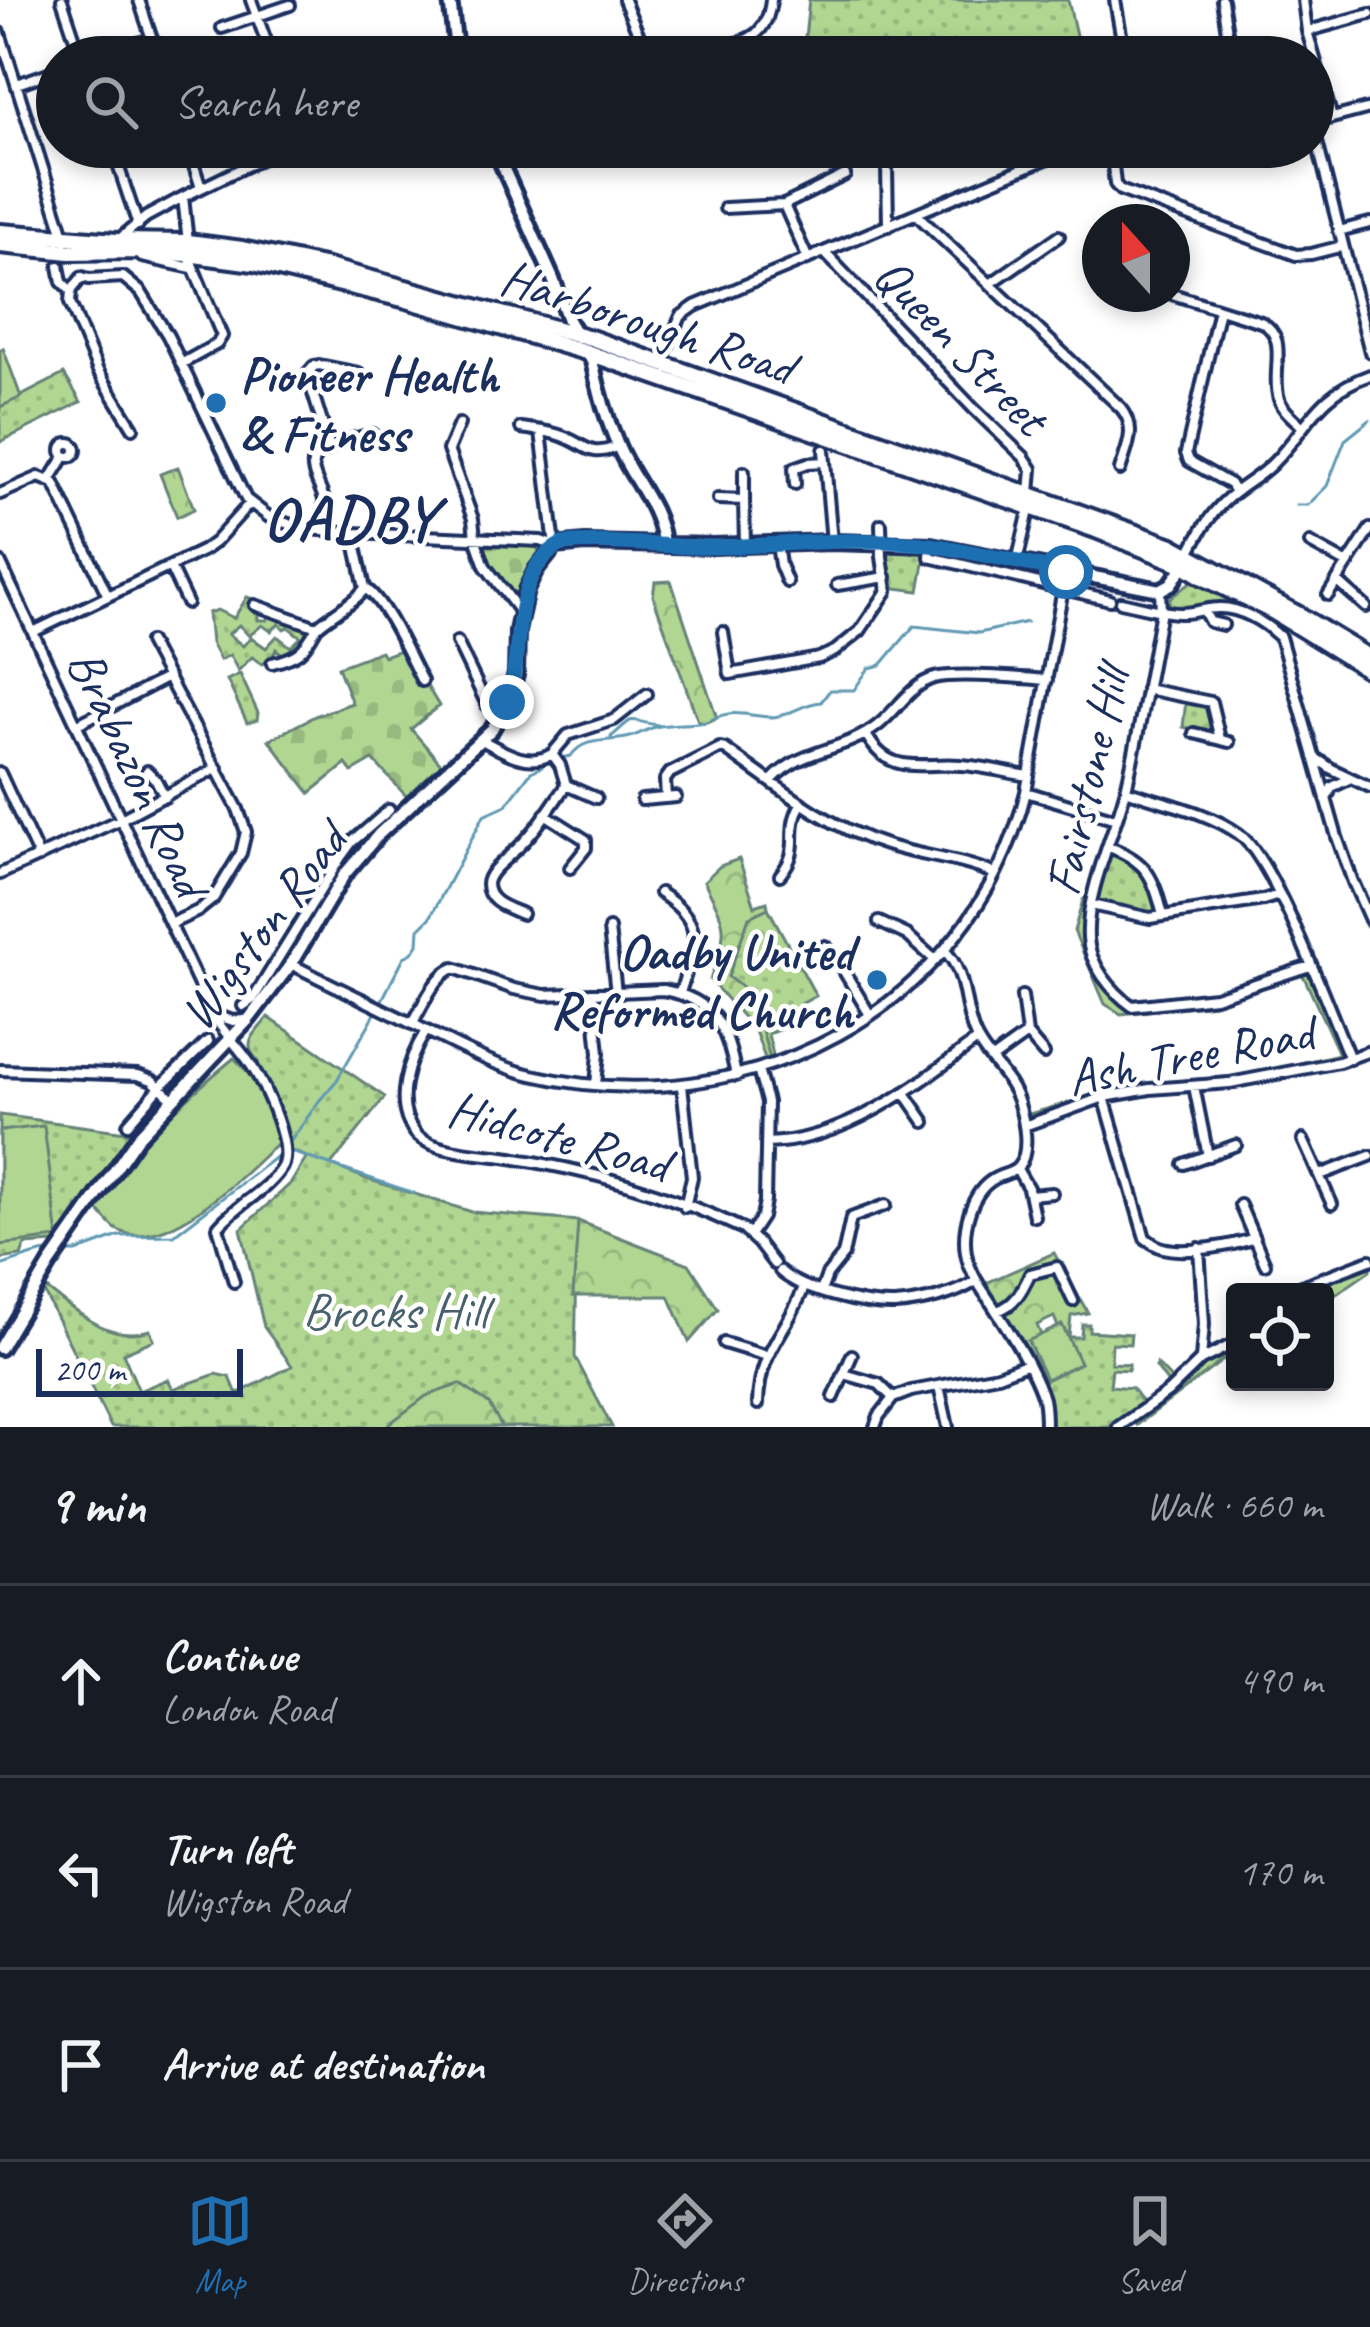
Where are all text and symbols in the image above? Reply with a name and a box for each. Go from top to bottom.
search box [36,36,1334,168]
icon: search [78,69,144,135]
text: Search here [174,74,357,131]
north arrow [1082,204,1190,312]
street label: Queen Street [861,243,1065,452]
street label: Harborough Road [493,245,809,402]
place label: Pioneer Health & Fitness [240,343,501,466]
marker: Pioneer Health & Fitness [203,390,229,416]
district label: OADBY [263,479,448,558]
route start [1039,545,1093,599]
street label: Brabazon Road [53,639,226,913]
street label: Fairstone Hill [1030,653,1146,901]
route end [480,675,534,729]
street label: Wigston Road [165,805,366,1042]
place label: Oadby United Reformed Church [550,920,861,1043]
marker: Oadby United Reformed Church [864,967,890,993]
street label: Ash Tree Road [1062,999,1325,1110]
street label: Hidcote Road [441,1076,683,1198]
park label: Brocks Hill [303,1279,496,1343]
map controls [1226,1283,1334,1391]
button: locate [1226,1283,1334,1391]
scale bar [36,1343,243,1396]
text: 200 m [54,1349,125,1391]
text: 9 min [48,1473,145,1537]
text: Walk · 660 m [1146,1481,1322,1530]
text: Continue [162,1628,296,1685]
icon: ahead [48,1648,114,1714]
text: 490 m [1238,1656,1322,1705]
text: London Road [162,1685,333,1734]
text: Turn left [162,1820,292,1877]
icon: left [48,1840,114,1906]
text: 170 m [1238,1848,1322,1897]
text: Wigston Road [162,1877,346,1926]
icon: arrive [48,2032,114,2098]
text: Arrive at destination [162,2036,484,2093]
tab: Map [187,2188,253,2302]
tab: Directions [628,2188,742,2302]
tab: Saved [1117,2188,1183,2302]

